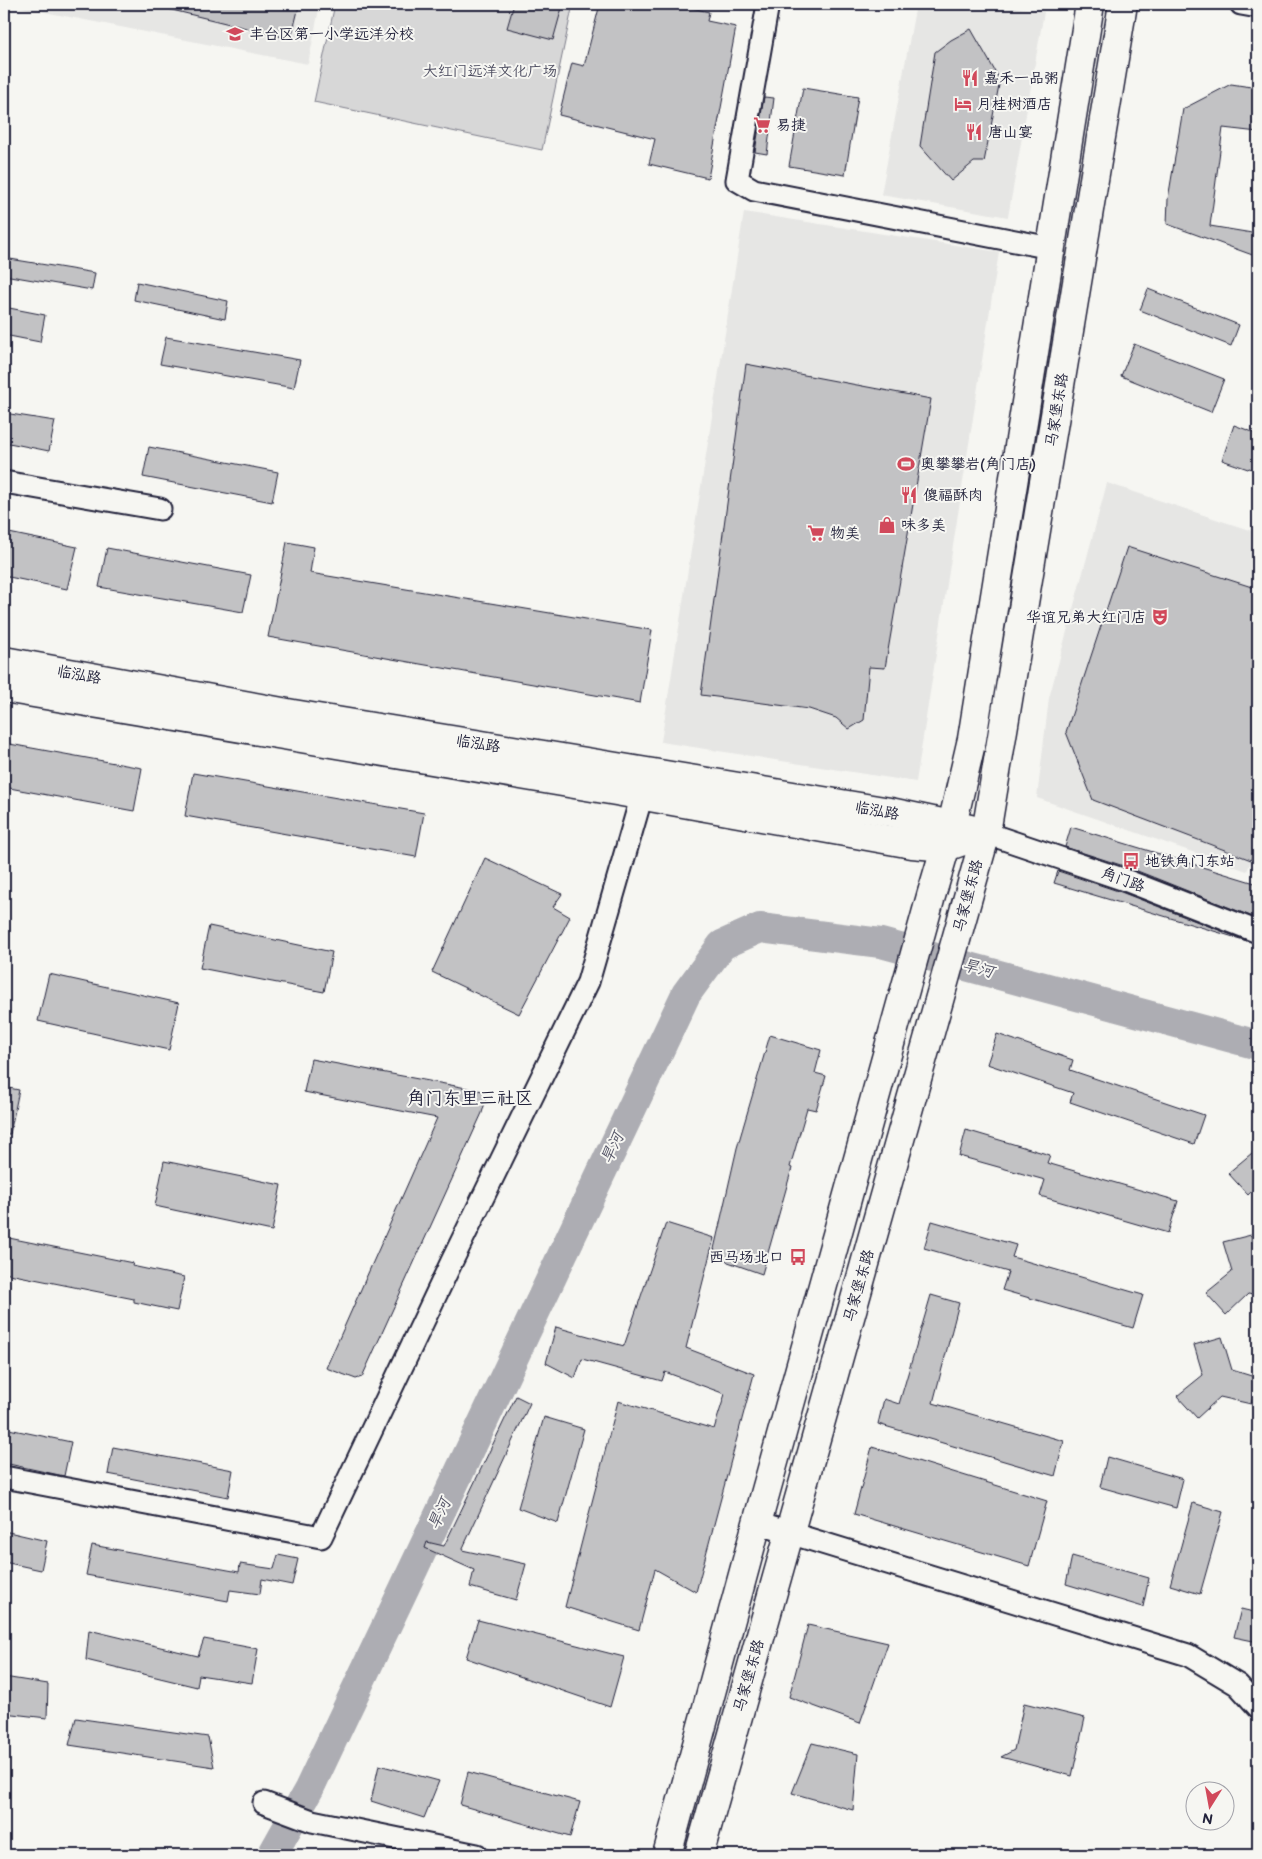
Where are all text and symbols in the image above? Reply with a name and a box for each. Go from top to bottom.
school or university icon: 丰台区第一小学远洋分校 [225,24,245,44]
place label: 丰台区第一小学远洋分校 [249,25,414,44]
park label: 大红门远洋文化广场 [422,62,558,81]
restaurant icon: 嘉禾一品粥 [960,68,980,88]
place label: 嘉禾一品粥 [984,69,1059,88]
hotel icon: 月桂树酒店 [953,94,973,114]
place label: 月桂树酒店 [977,95,1052,114]
supermarket icon: 易捷 [752,115,772,135]
place label: 易捷 [776,116,806,135]
restaurant icon: 唐山宴 [964,122,984,142]
place label: 唐山宴 [988,123,1033,142]
street label: 马家堡东路 [1042,371,1072,449]
sports icon: 奥攀攀岩(角门店) [896,454,916,474]
place label: 奥攀攀岩(角门店) [920,455,1036,474]
restaurant icon: 傻福酥肉 [899,485,919,505]
place label: 傻福酥肉 [923,486,983,505]
shop icon: 味多美 [877,515,897,535]
place label: 味多美 [901,516,946,535]
supermarket icon: 物美 [806,523,826,543]
place label: 物美 [830,524,860,543]
theatre icon: 华谊兄弟大红门店 [1150,607,1170,627]
place label: 华谊兄弟大红门店 [1026,608,1146,627]
street label: 临泓路 [55,662,103,688]
street label: 临泓路 [454,731,502,757]
street label: 临泓路 [853,798,901,824]
bus stop icon: 地铁角门东站 [1121,851,1141,871]
place label: 地铁角门东站 [1145,852,1235,871]
street label: 马家堡东路 [949,857,987,935]
street label: 角门路 [1099,863,1147,897]
water label: 旱河 [960,956,999,983]
district label: 角门东里三社区 [407,1088,533,1109]
water label: 旱河 [598,1127,630,1167]
bus stop icon: 西马场北口 [788,1247,808,1267]
street label: 马家堡东路 [840,1247,878,1325]
place label: 西马场北口 [709,1248,784,1267]
water label: 旱河 [425,1493,457,1533]
street label: 马家堡东路 [730,1637,768,1715]
north arrow [1184,1782,1234,1832]
text: N [1201,1809,1214,1828]

